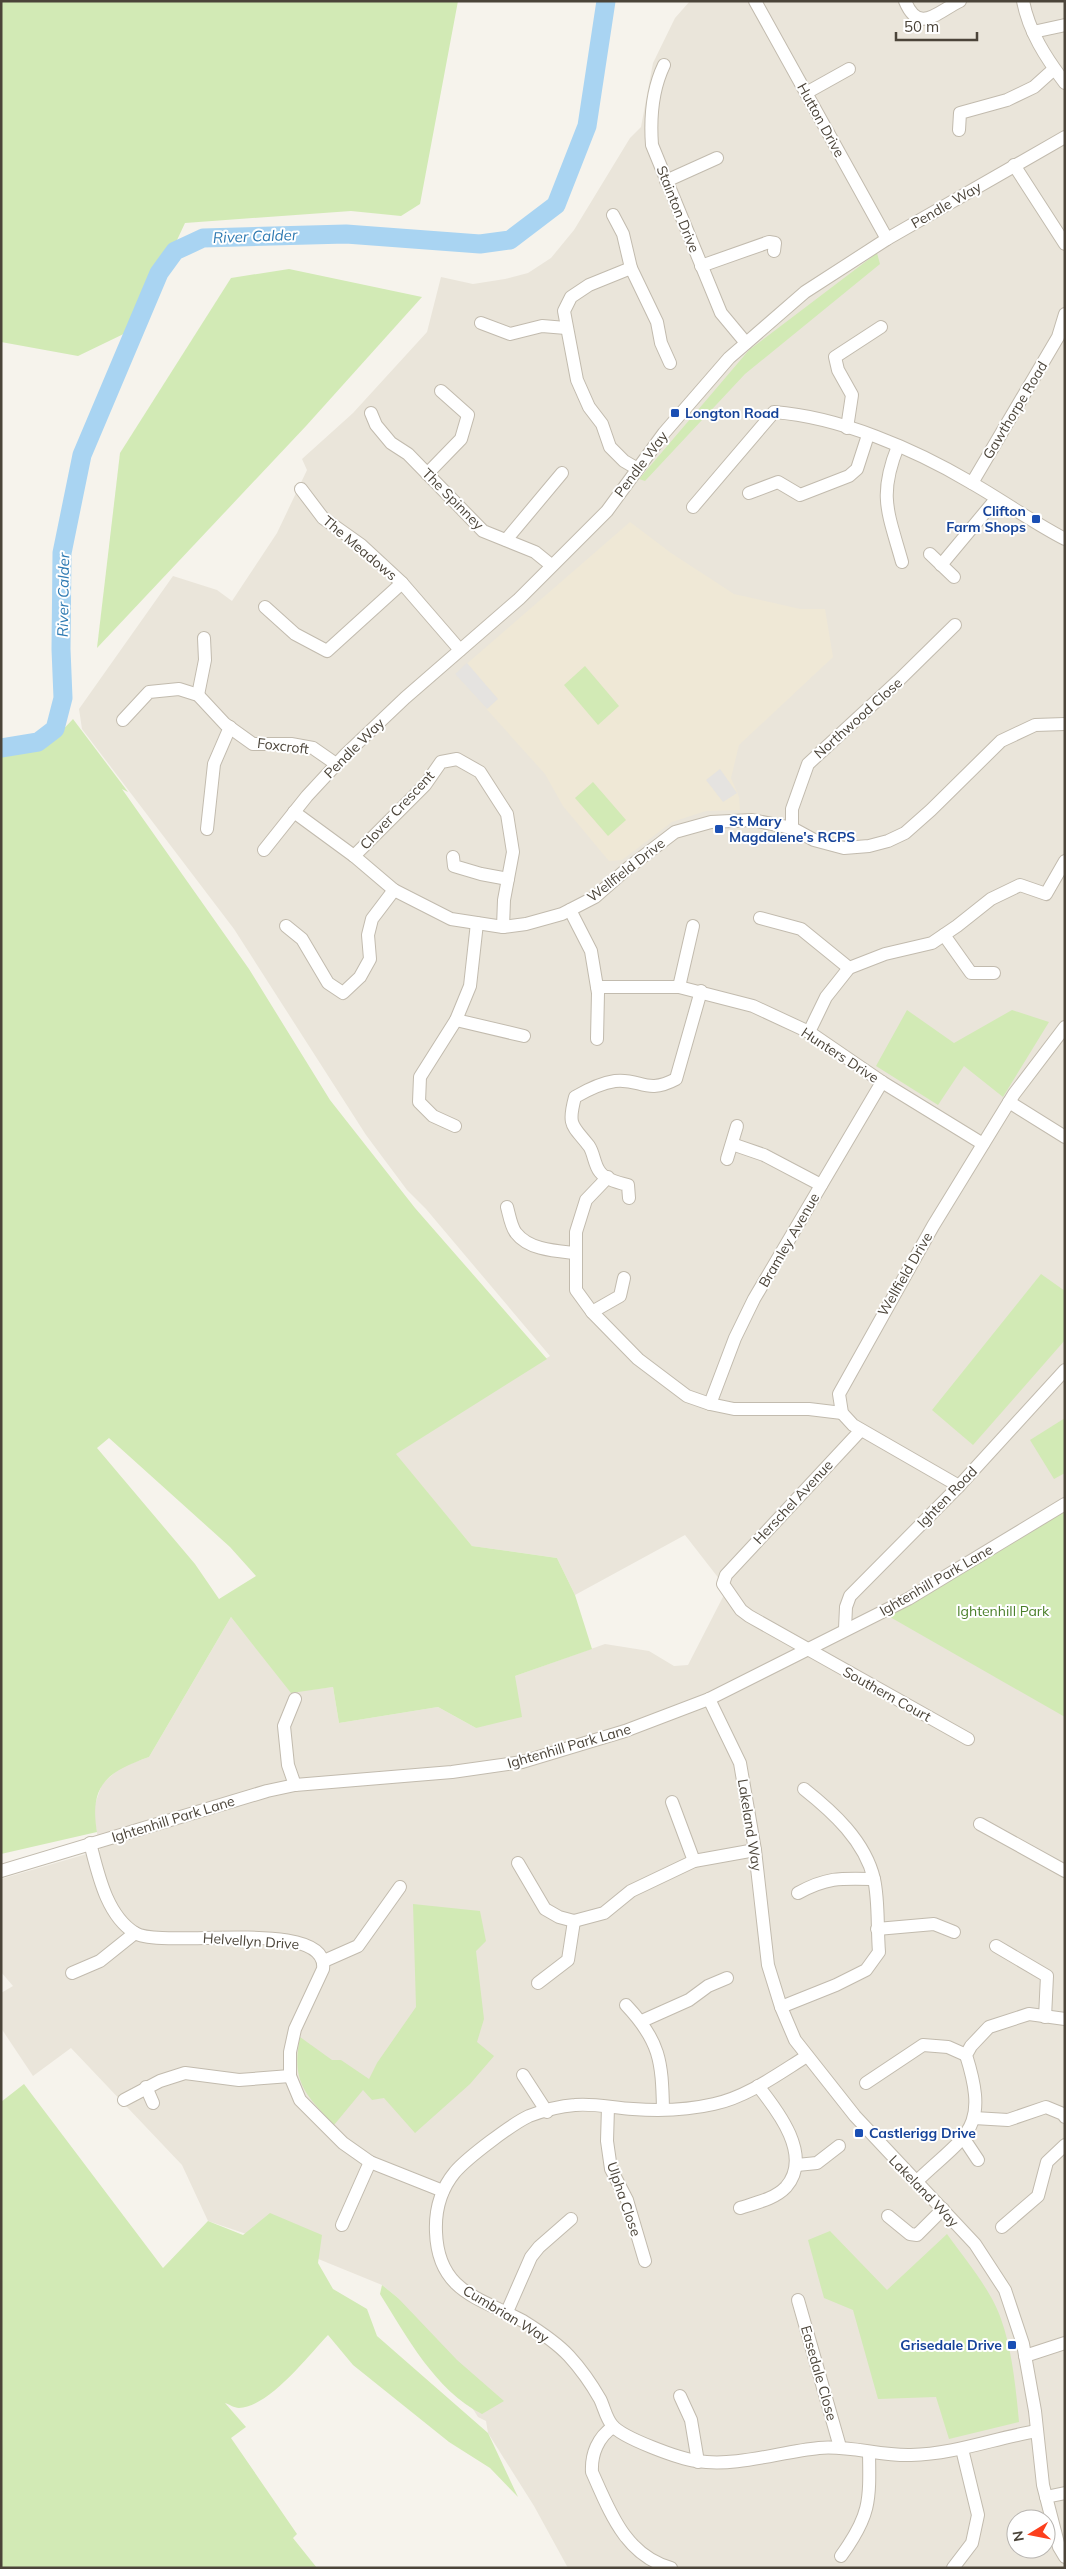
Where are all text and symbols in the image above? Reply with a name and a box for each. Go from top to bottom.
scale bar [896,10,977,42]
text: 50 m [904,17,939,36]
street label: Hutton Drive [793,80,849,160]
street label: Stainton Drive [652,163,704,255]
street label: Pendle Way [908,177,985,232]
water label: River Calder [212,225,298,247]
street label: Gawthorpe Road [979,358,1051,462]
place label: Longton Road [685,404,779,422]
marker: Longton Road [669,407,681,419]
street label: Pendle Way [610,427,672,501]
street label: The Spinney [418,464,488,534]
place label: Clifton Farm Shops [946,502,1026,536]
street label: The Meadows [319,512,401,584]
marker: Clifton Farm Shops [1030,513,1042,525]
water label: River Calder [53,552,73,637]
street label: Northwood Close [810,674,906,762]
street label: Pendle Way [320,714,388,782]
street label: Foxcroft [256,734,310,758]
street label: Clover Crescent [356,767,438,853]
place label: St Mary Magdalene's RCPS [729,812,855,846]
marker: St Mary Magdalene's RCPS [713,823,725,835]
street label: Wellfield Drive [583,834,669,906]
street label: Hunters Drive [798,1023,882,1087]
street label: Bramley Avenue [755,1190,823,1290]
street label: Wellfield Drive [874,1229,936,1319]
street label: Herschel Avenue [749,1456,837,1548]
street label: Ighten Road [913,1462,981,1532]
street label: Ightenhill Park Lane [876,1540,996,1620]
park label: Ightenhill Park [957,1602,1050,1620]
street label: Southern Court [840,1662,934,1726]
street label: Ightenhill Park Lane [505,1720,633,1772]
street label: Lakeland Way [734,1778,766,1873]
street label: Ightenhill Park Lane [109,1792,237,1846]
street label: Helvellyn Drive [202,1929,300,1953]
place label: Castlerigg Drive [869,2124,976,2142]
marker: Castlerigg Drive [853,2127,865,2139]
street label: Lakeland Way [885,2151,963,2231]
street label: Ulpha Close [603,2159,645,2239]
street label: Cumbrian Way [460,2281,553,2347]
street label: Easedale Close [797,2323,841,2423]
place label: Grisedale Drive [900,2336,1002,2354]
marker: Grisedale Drive [1006,2339,1018,2351]
north arrow [1006,2509,1056,2559]
text: N [1008,2529,1028,2543]

